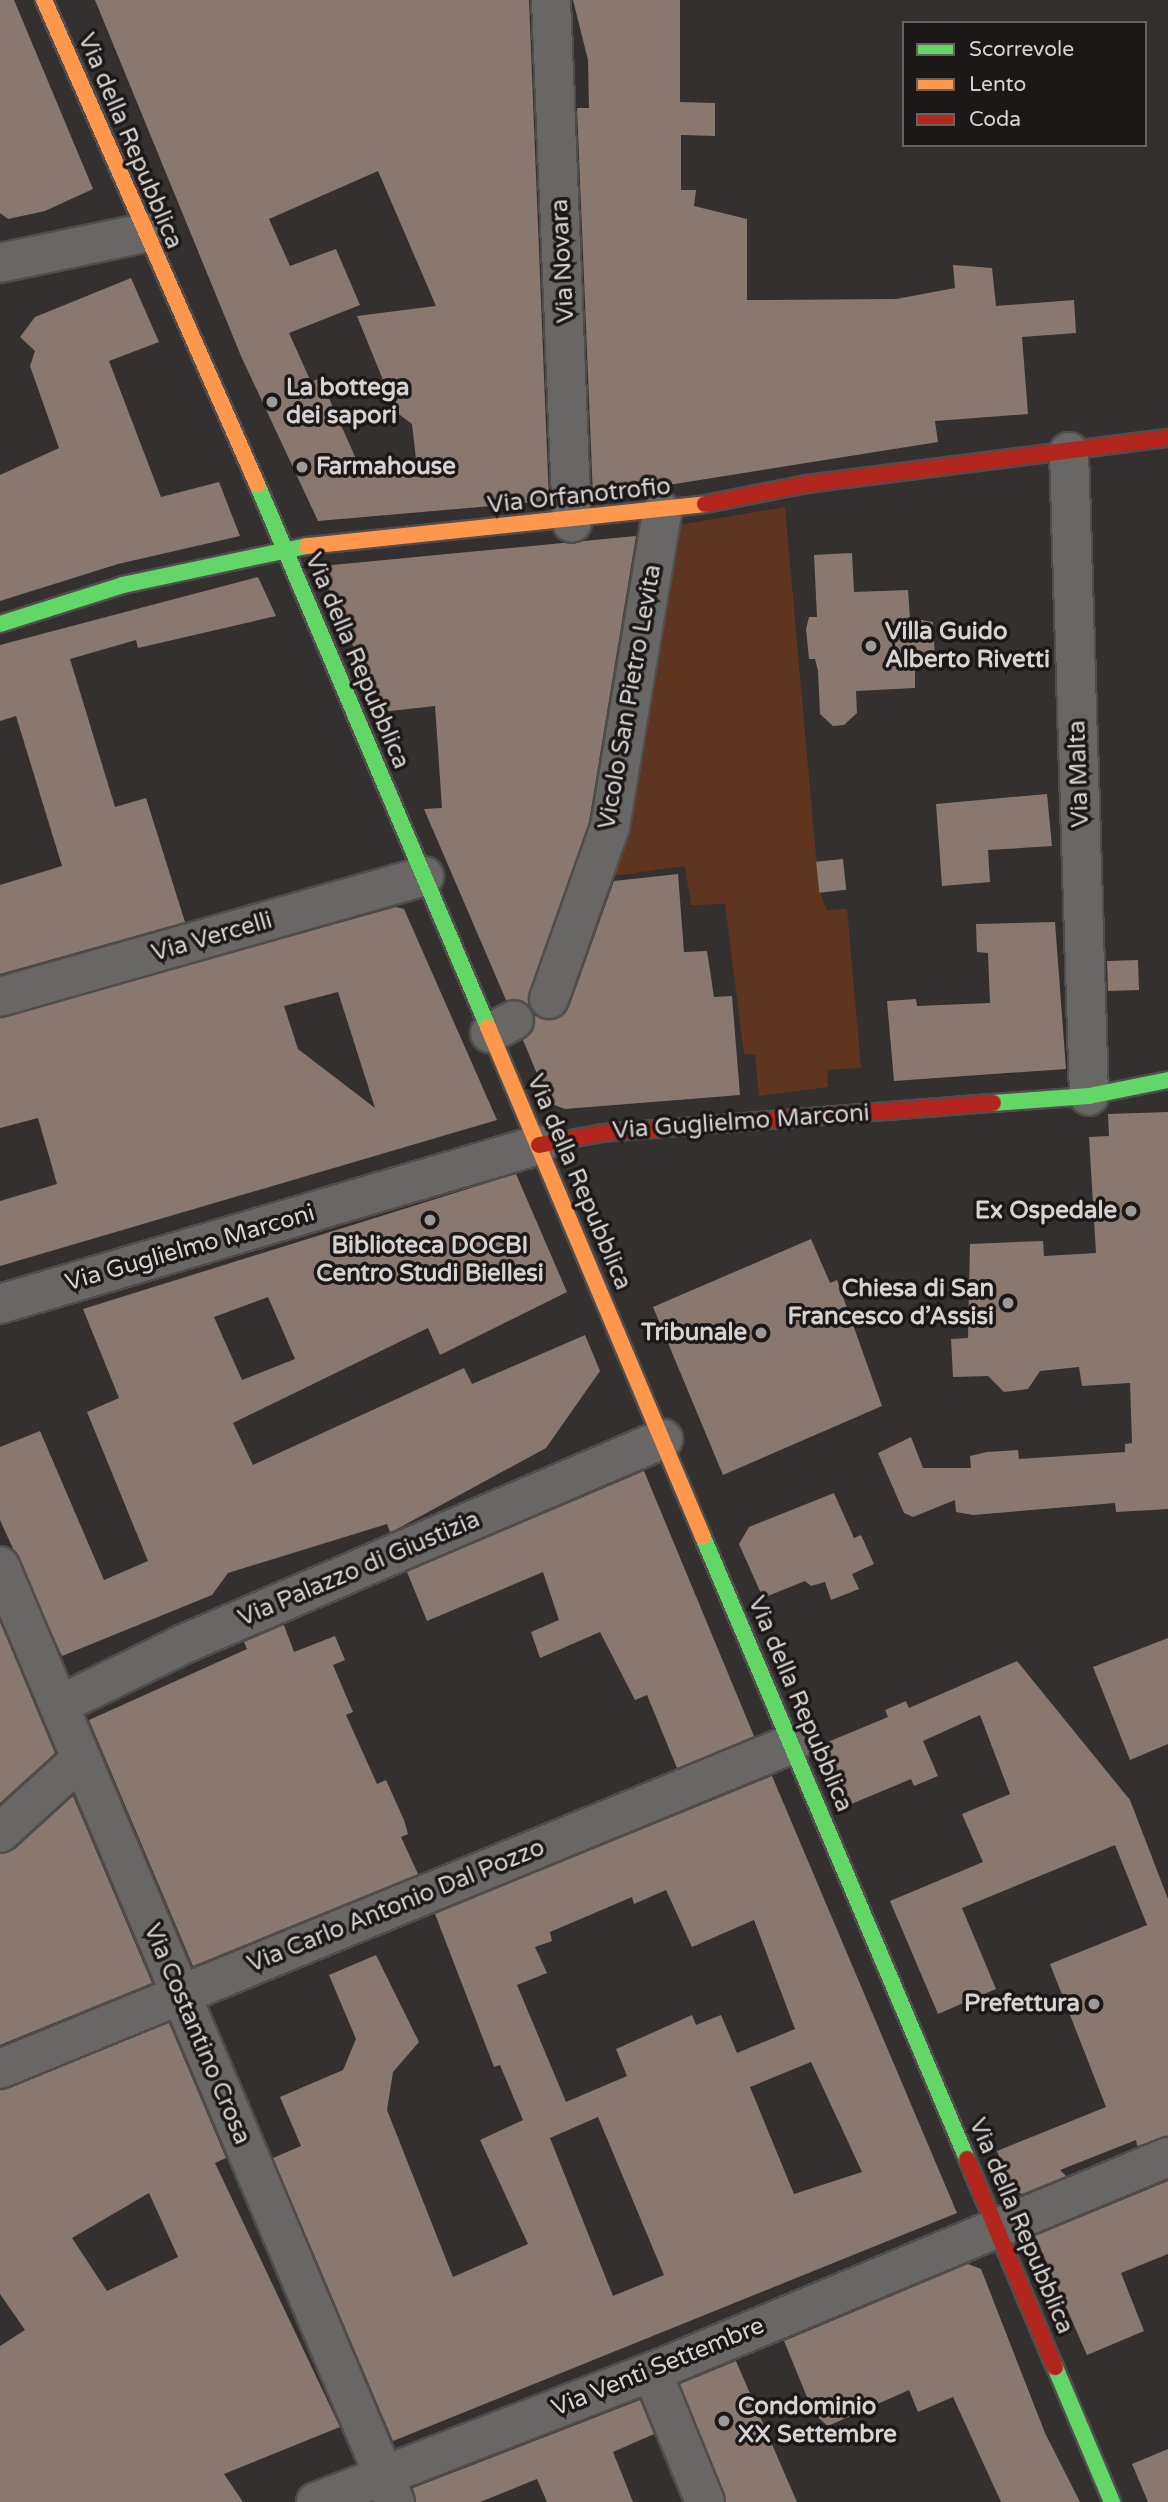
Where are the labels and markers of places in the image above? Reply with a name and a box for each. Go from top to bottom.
place label: La bottega dei sapori [286,374,410,430]
marker: La bottega dei sapori [264,394,280,410]
place label: Farmahouse [316,453,456,481]
marker: Farmahouse [294,459,310,475]
place label: Villa Guido Alberto Rivetti [885,618,1050,674]
marker: Villa Guido Alberto Rivetti [863,638,879,654]
place label: Ex Ospedale [975,1197,1117,1225]
marker: Ex Ospedale [1123,1203,1139,1219]
marker: Biblioteca DOCBI Centro Studi Biellesi [422,1212,438,1228]
place label: Biblioteca DOCBI Centro Studi Biellesi [316,1232,544,1288]
place label: Chiesa di San Francesco d’Assisi [787,1275,994,1331]
marker: Chiesa di San Francesco d’Assisi [1000,1295,1016,1311]
place label: Tribunale [641,1319,747,1347]
marker: Tribunale [753,1325,769,1341]
place label: Prefettura [964,1990,1080,2018]
marker: Prefettura [1086,1996,1102,2012]
place label: Condominio XX Settembre [738,2393,897,2449]
marker: Condominio XX Settembre [716,2413,732,2429]

